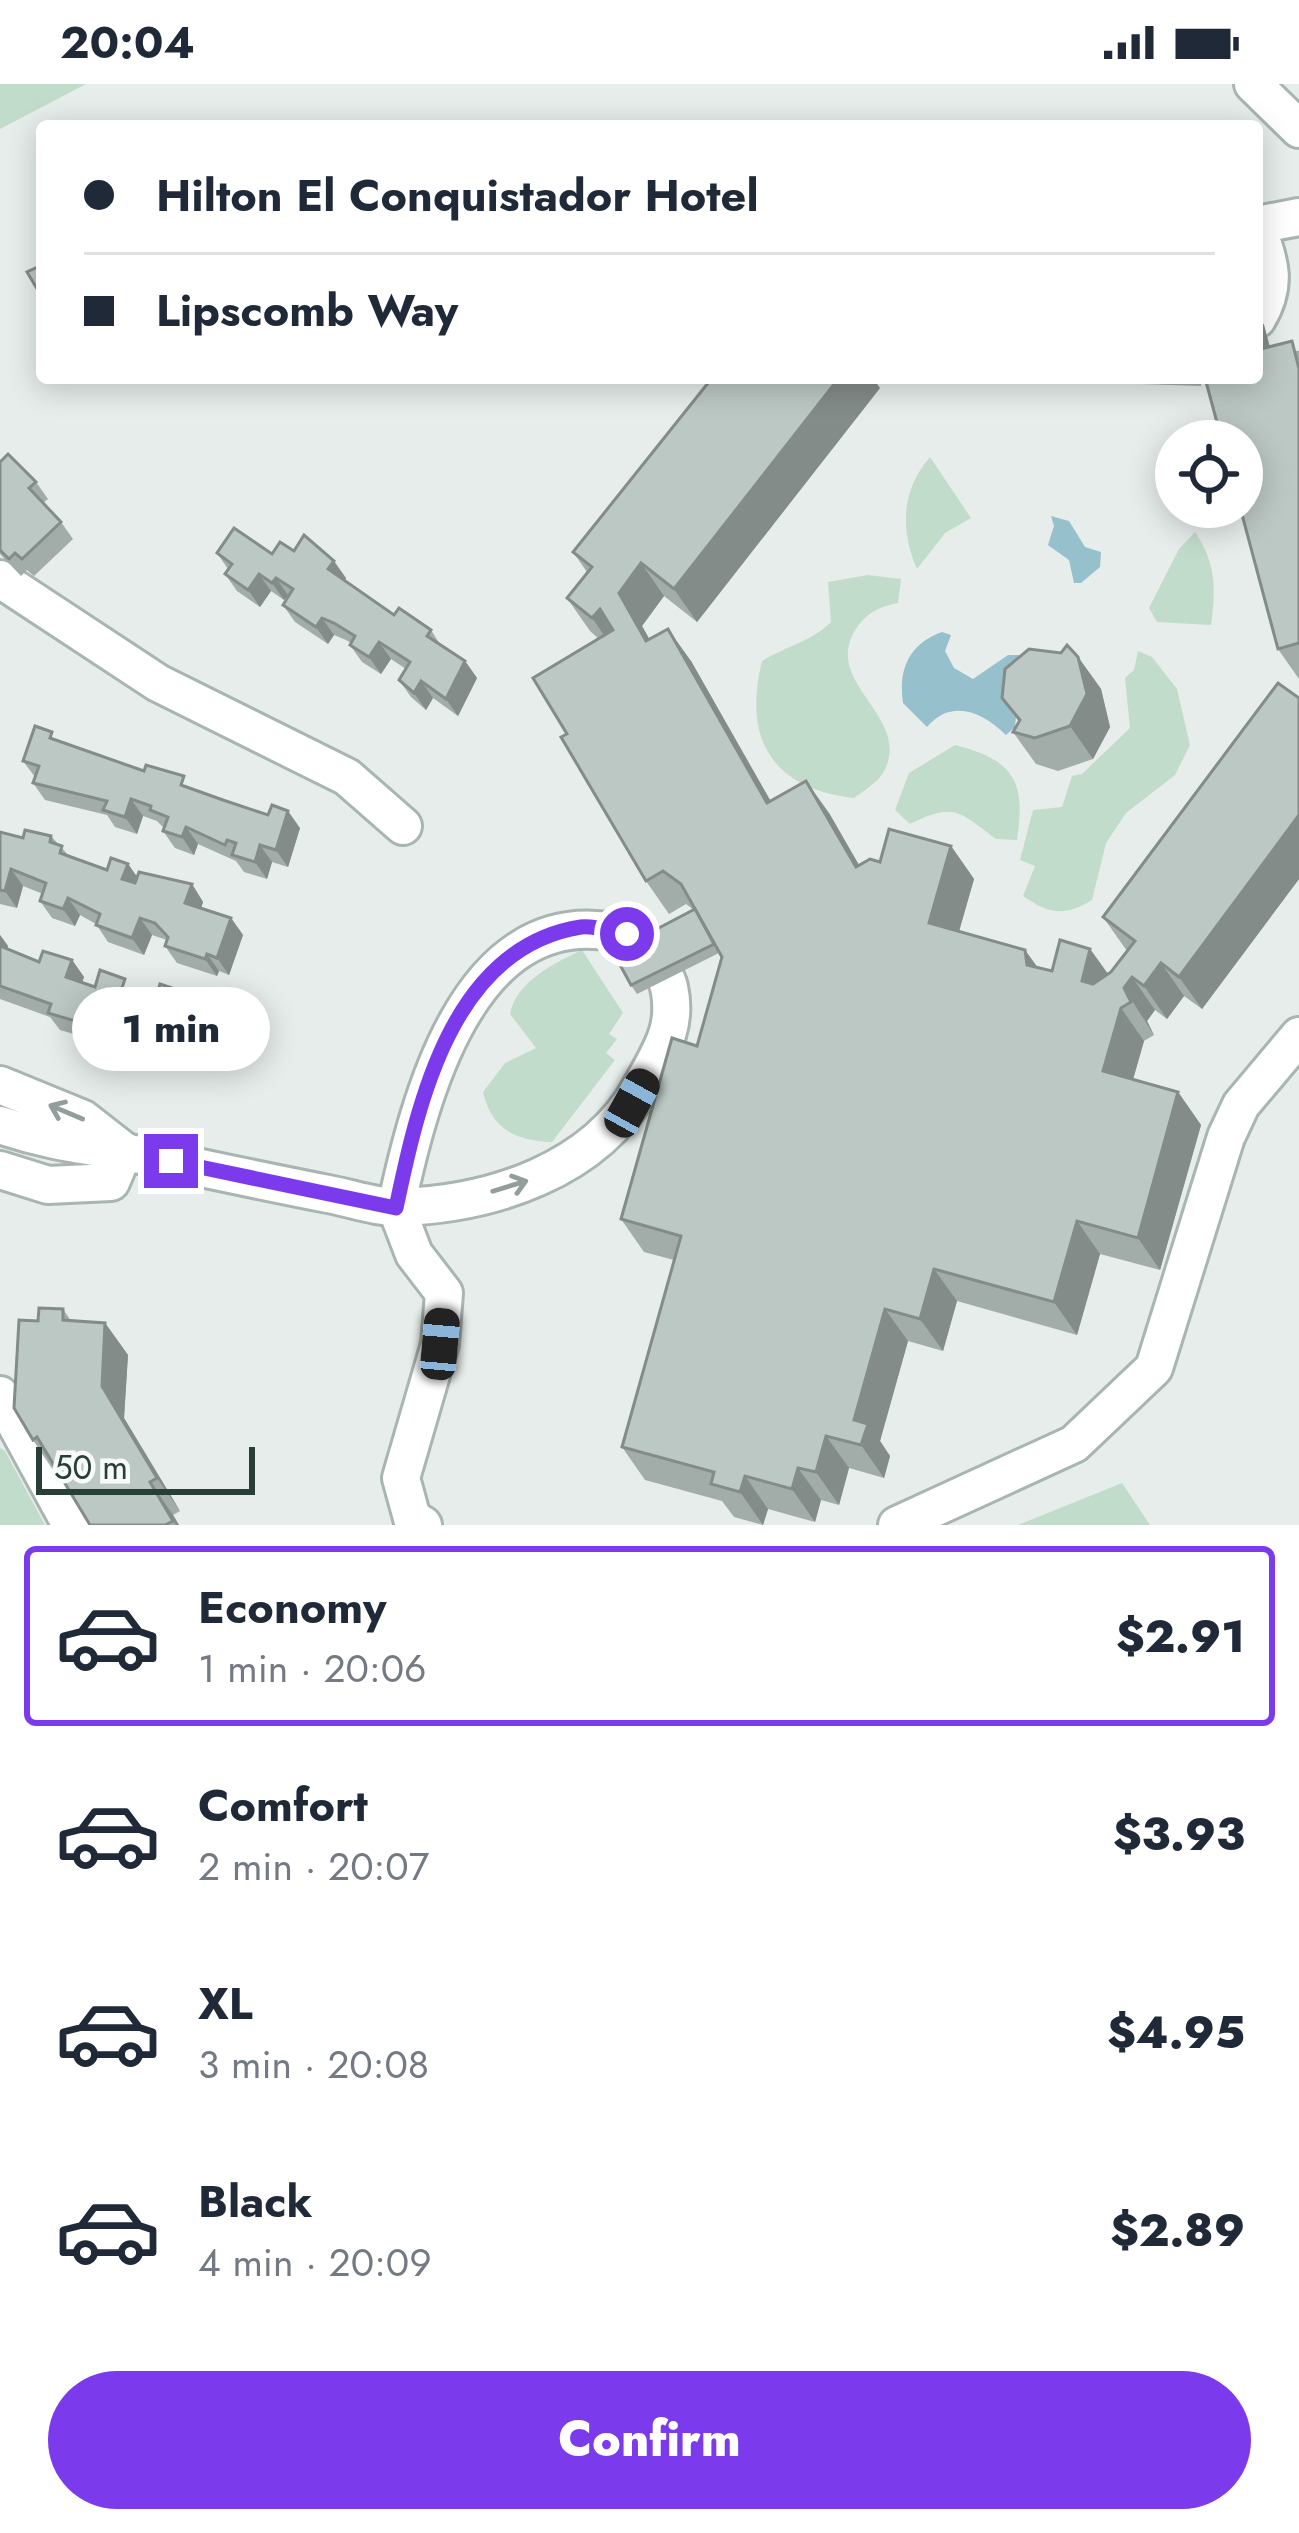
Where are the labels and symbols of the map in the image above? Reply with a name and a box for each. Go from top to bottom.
route start [600,907,654,961]
callout: 1 min [72,987,270,1071]
car [599,1063,665,1143]
one-way arrow [48,1100,85,1121]
route end [144,1134,198,1188]
one-way arrow [490,1174,528,1196]
car [419,1307,461,1381]
scale bar [36,1441,255,1494]

